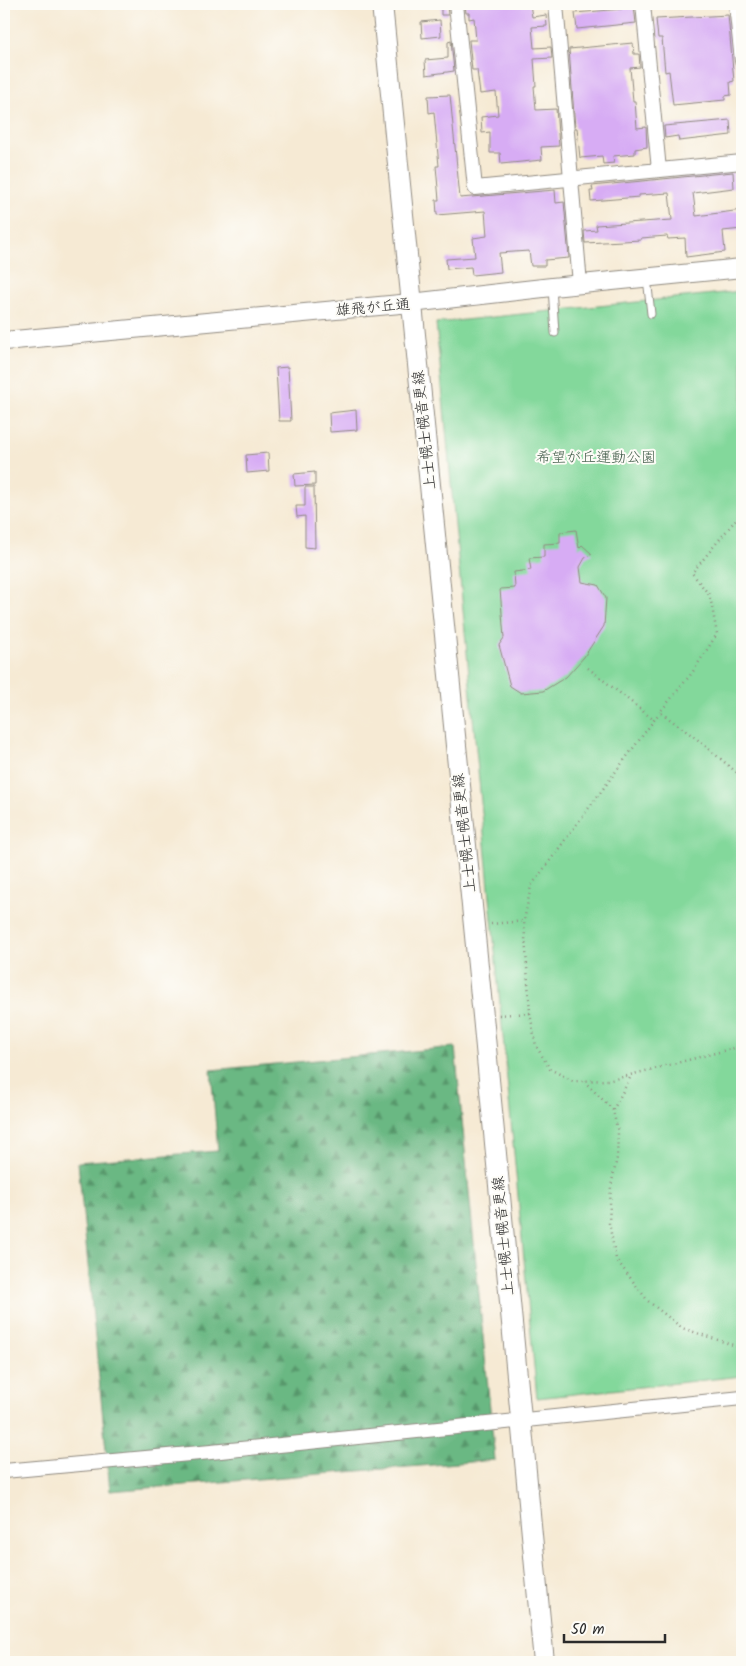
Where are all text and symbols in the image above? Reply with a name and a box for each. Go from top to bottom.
street label: 雄飛が丘通 [335,293,411,323]
street label: 上士幌士幌音更線 [407,369,443,491]
park label: 希望が丘運動公園 [536,446,656,470]
street label: 上士幌士幌音更線 [447,772,483,894]
street label: 上士幌士幌音更線 [487,1175,521,1297]
scale bar [564,1611,665,1643]
text: 50 m [571,1618,605,1642]

